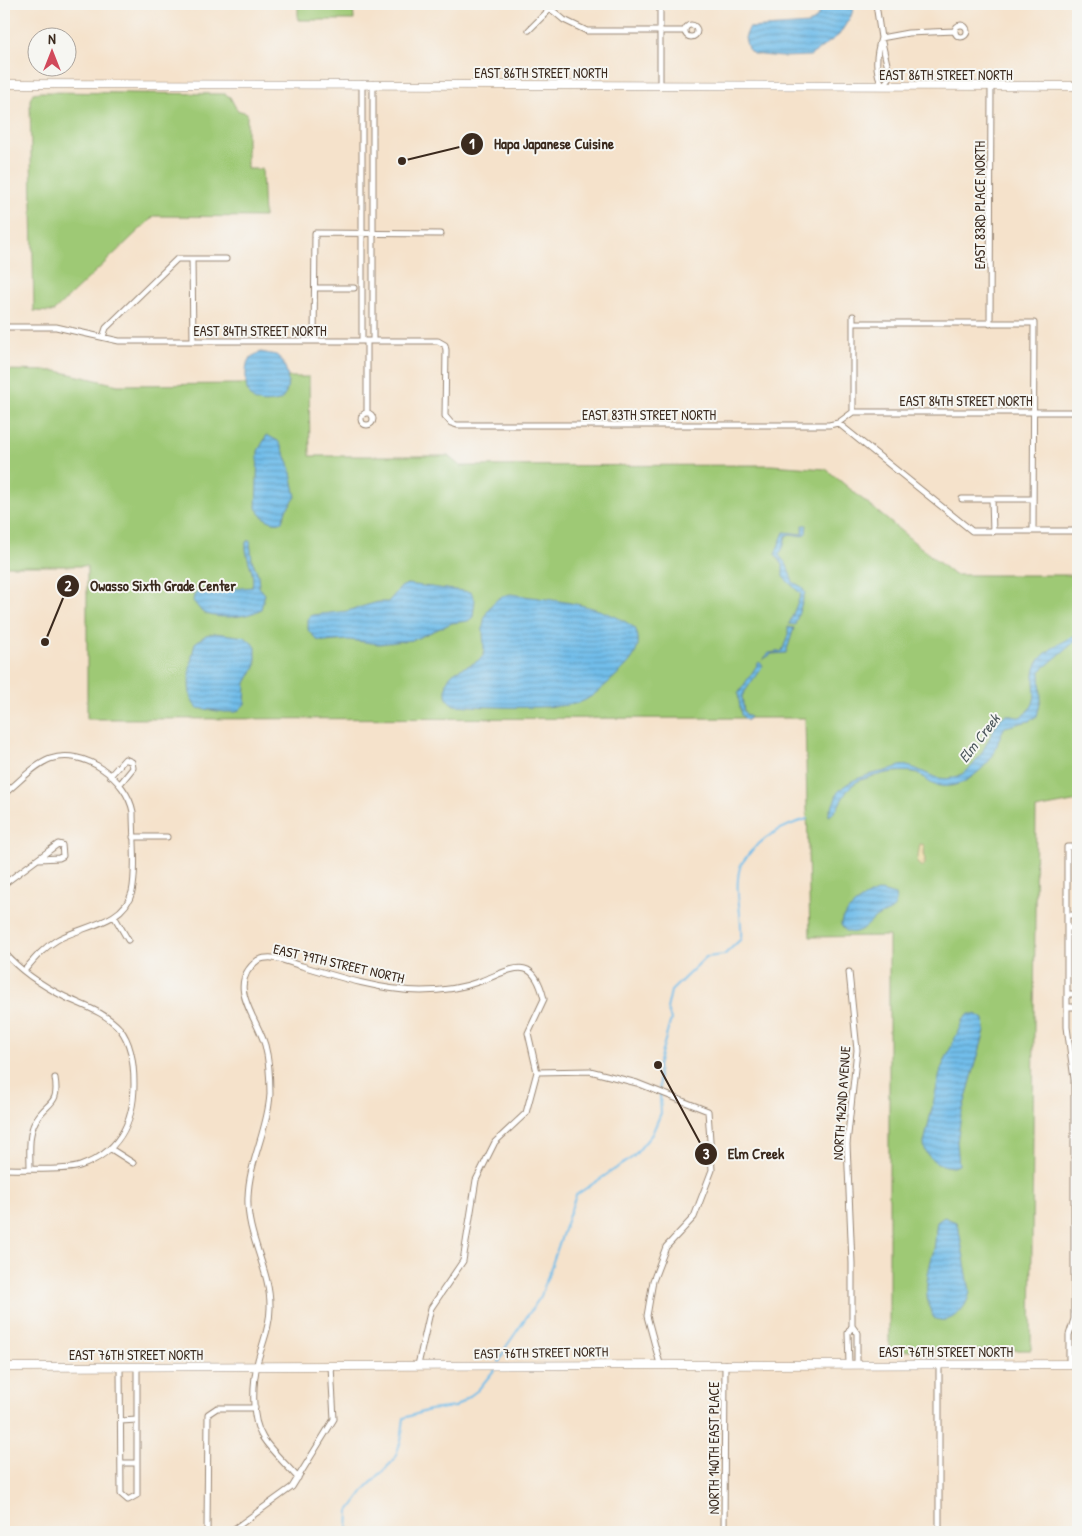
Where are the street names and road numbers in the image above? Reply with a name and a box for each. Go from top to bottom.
street label: EAST 86TH STREET NORTH [474,63,608,82]
street label: EAST 86TH STREET NORTH [879,65,1013,84]
street label: EAST 83RD PLACE NORTH [970,140,989,269]
street label: EAST 84TH STREET NORTH [193,321,327,340]
street label: EAST 84TH STREET NORTH [899,391,1033,410]
street label: EAST 83TH STREET NORTH [582,405,716,424]
street label: EAST 79TH STREET NORTH [272,939,407,987]
street label: NORTH 142ND AVENUE [828,1045,854,1161]
street label: EAST 76TH STREET NORTH [474,1341,609,1363]
street label: EAST 76TH STREET NORTH [879,1342,1014,1361]
street label: EAST 76TH STREET NORTH [69,1345,204,1364]
street label: NORTH 140TH EAST PLACE [704,1382,723,1514]

